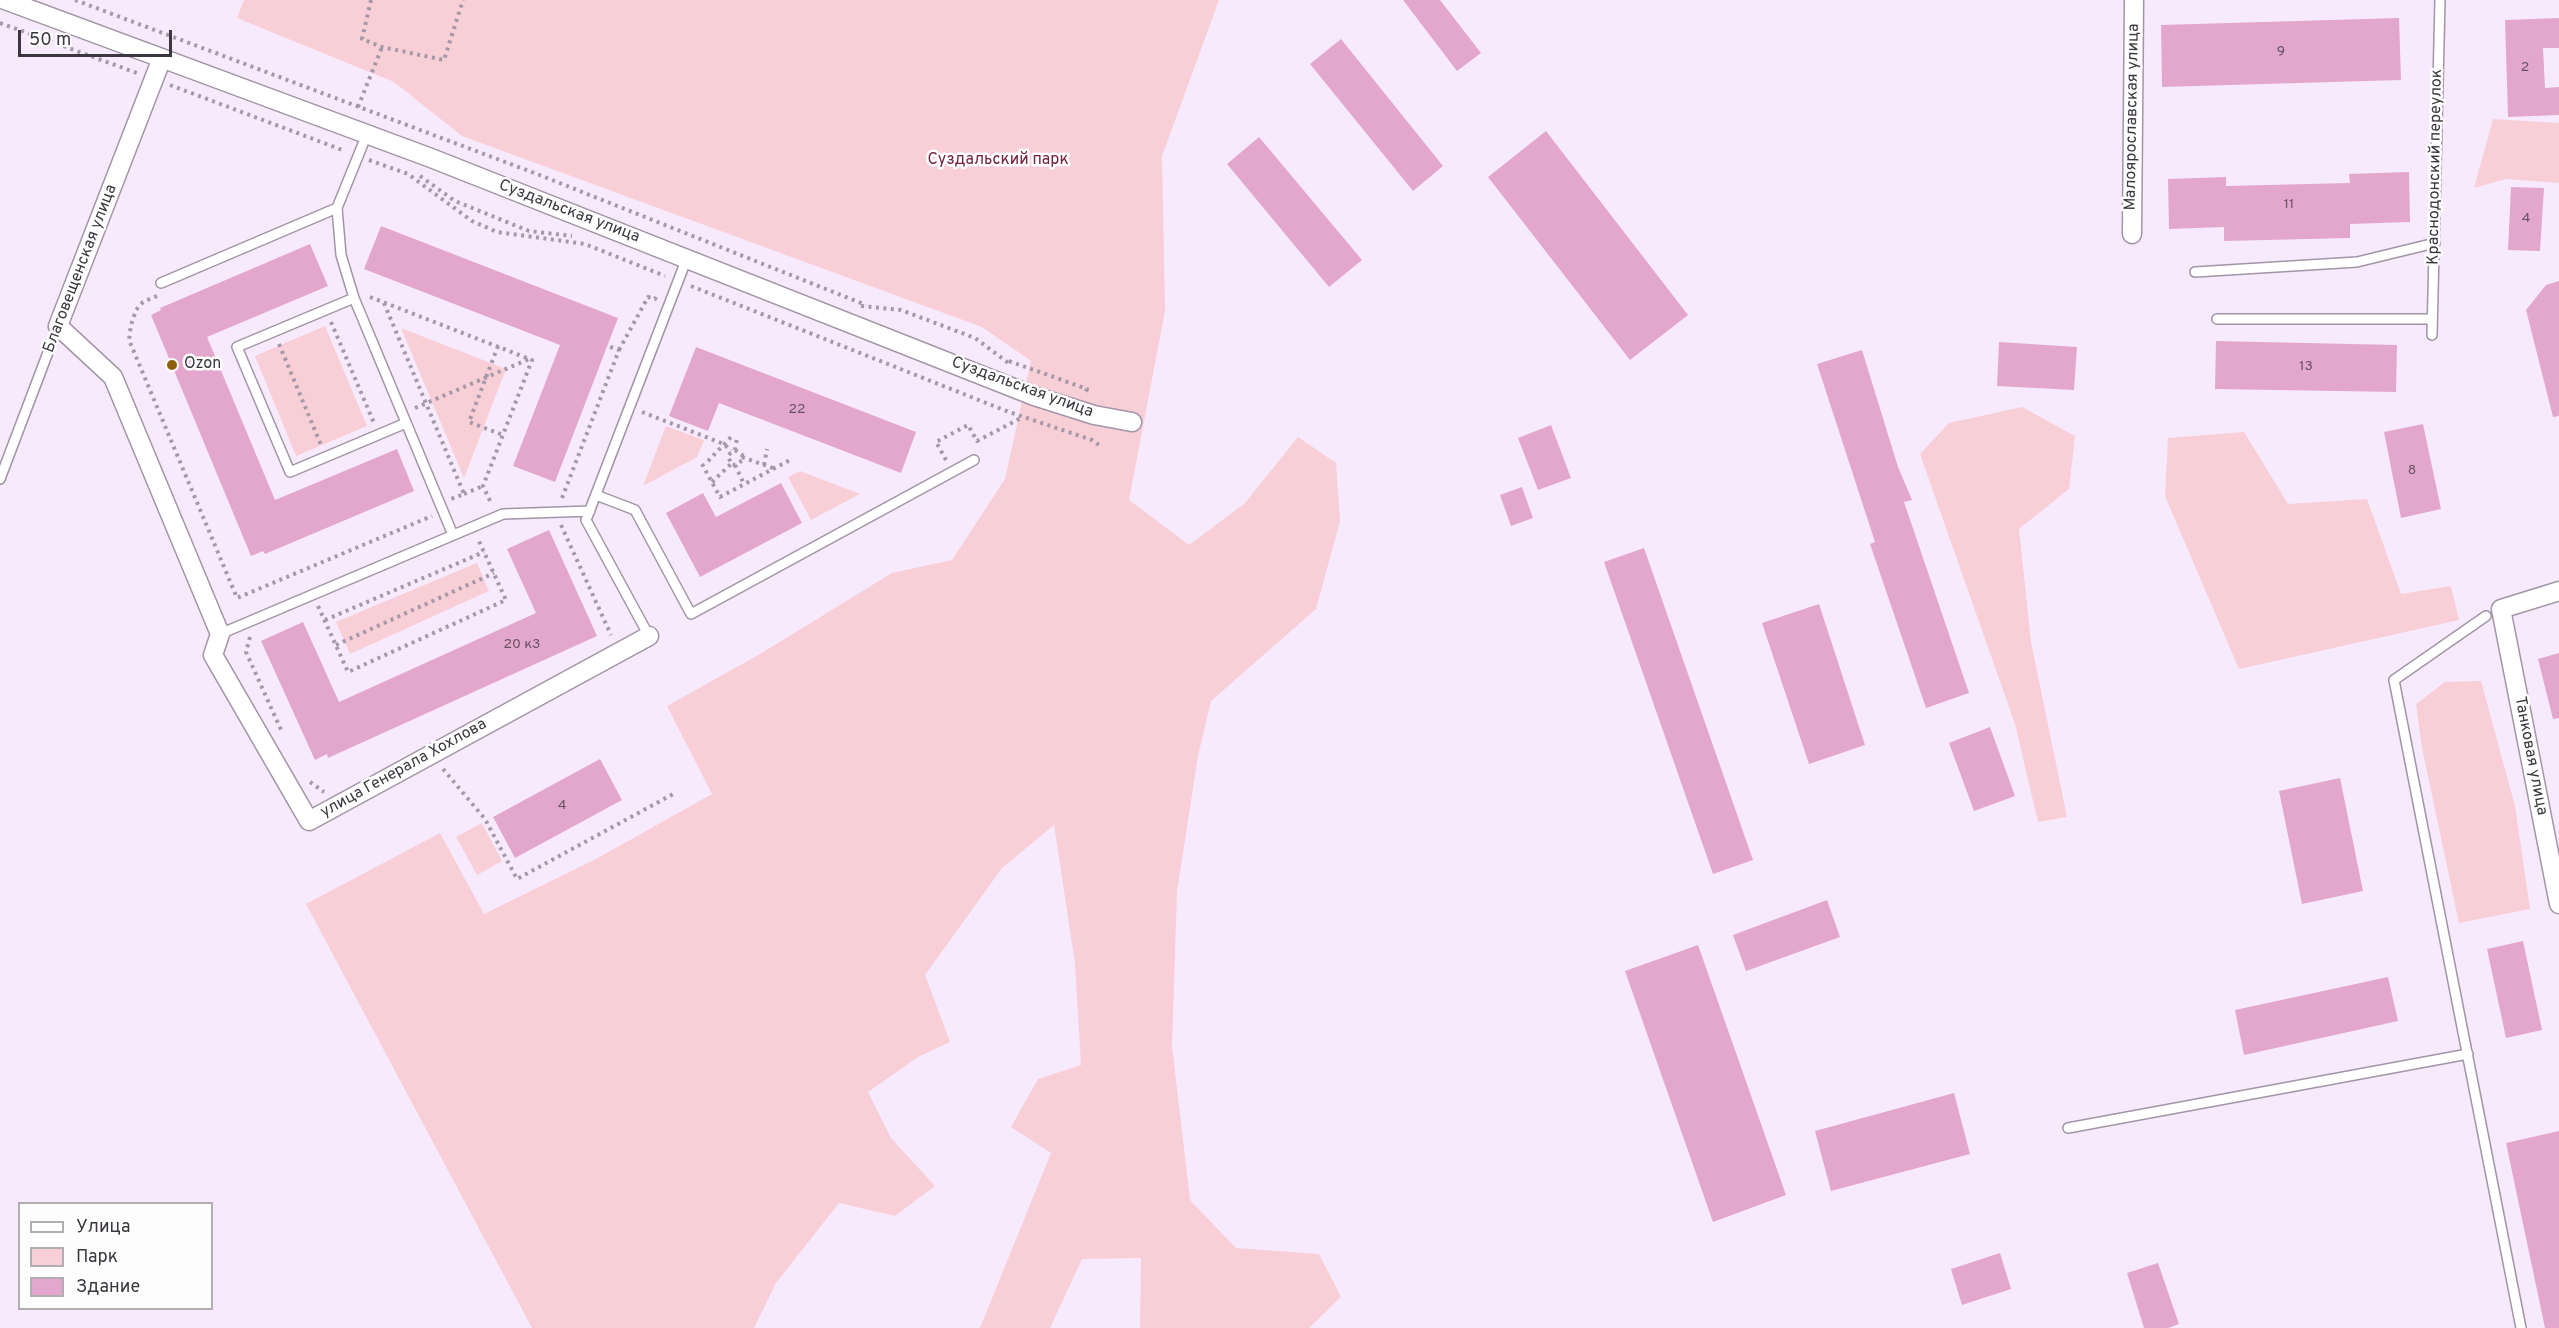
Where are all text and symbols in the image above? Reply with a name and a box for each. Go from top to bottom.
scale bar [21,18,176,56]
street label: Малоярославская улица [2122,23,2144,211]
text: 50 m [29,29,71,52]
house number: 9 [2277,44,2285,60]
house number: 2 [2521,60,2529,76]
street label: Краснодонский переулок [2425,69,2447,265]
park label: Суздальский парк [927,151,1069,171]
street label: Суздальская улица [496,176,642,248]
street label: Благовещенская улица [40,182,122,356]
house number: 11 [2284,197,2294,213]
house number: 4 [2522,211,2530,227]
street label: Суздальская улица [948,353,1096,423]
place label: Ozon [184,355,221,375]
marker: Ozon [165,358,179,372]
house number: 13 [2299,359,2313,375]
house number: 22 [788,402,806,418]
house number: 8 [2408,463,2416,479]
house number: 20 к3 [504,637,540,653]
street label: Танковая улица [2509,695,2551,817]
street label: улица Генерала Хохлова [318,715,490,823]
house number: 4 [558,798,566,814]
legend [18,1202,213,1310]
text: Улица [76,1216,130,1239]
text: Парк [76,1246,118,1269]
text: Здание [76,1276,140,1299]

